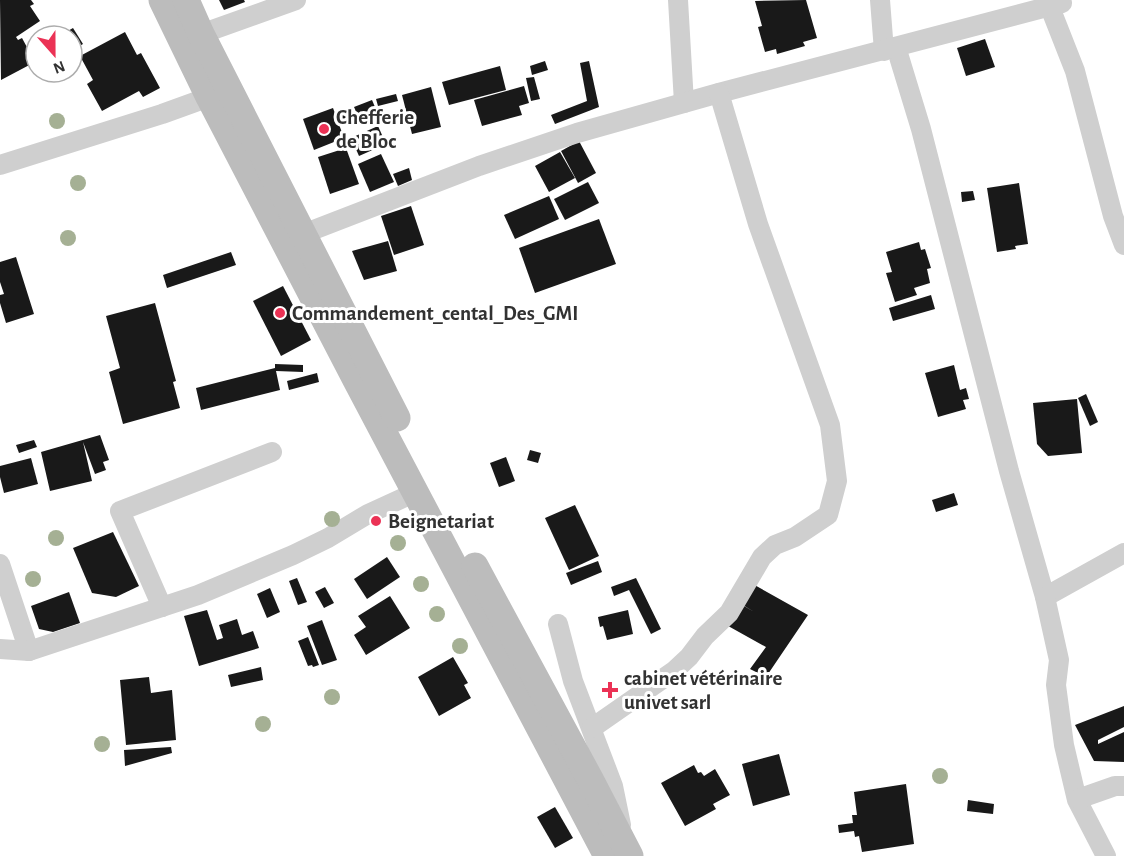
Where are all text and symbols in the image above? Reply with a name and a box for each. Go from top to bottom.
north arrow [24,24,84,84]
text: N [51,58,67,77]
place label: Chefferie de Bloc [336,107,414,152]
marker: Chefferie de Bloc [317,122,331,136]
place label: Commandement_cental_Des_GMI [292,303,578,324]
marker: Commandement_cental_Des_GMI [273,306,287,320]
place label: Beignetariat [388,511,494,532]
marker: Beignetariat [369,514,383,528]
place label: cabinet vétérinaire univet sarl [624,668,782,713]
marker: cabinet vétérinaire univet sarl [601,681,619,699]

